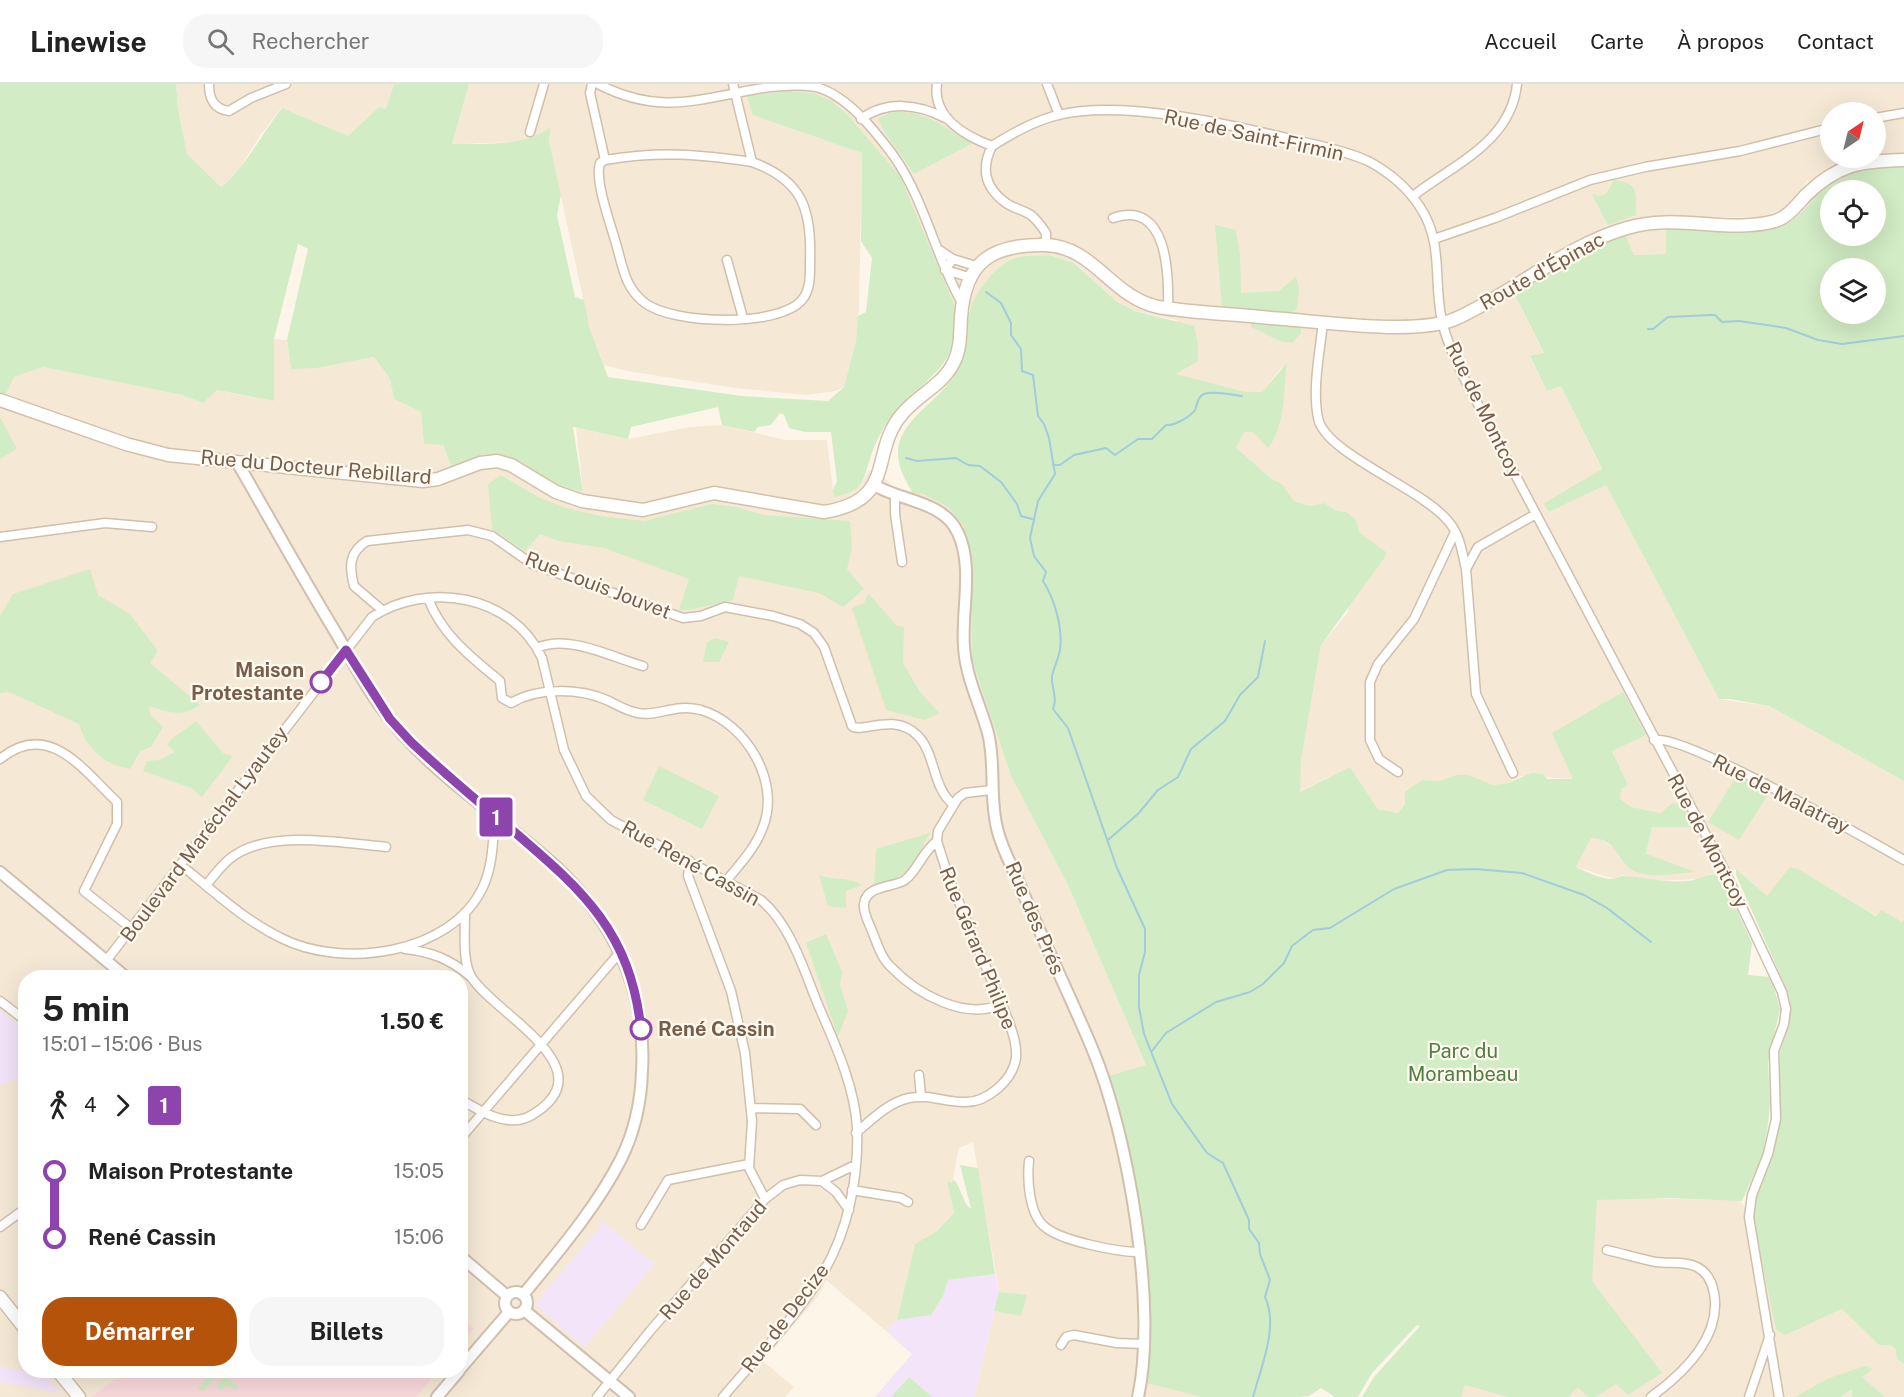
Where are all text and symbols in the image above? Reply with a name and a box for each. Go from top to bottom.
search box [183,14,603,68]
text: Linewise [30,25,147,58]
icon: search [204,25,237,58]
text: Rechercher [252,28,369,54]
text: Accueil [1484,29,1557,54]
text: Carte [1590,29,1644,54]
text: À propos [1677,29,1764,54]
text: Contact [1797,29,1874,54]
north arrow [1820,102,1886,168]
map controls [1820,102,1886,324]
street label: Rue de Saint-Firmin [1162,104,1346,166]
button: locate [1820,180,1886,246]
street label: Route d'Épinac [1475,226,1608,315]
button: layers [1820,258,1886,324]
street label: Rue de Montcoy [1441,338,1528,482]
street label: Rue du Docteur Rebillard [199,445,433,489]
street label: Rue Louis Jouvet [522,546,674,624]
place label: Maison Protestante [191,658,304,705]
marker: Maison Protestante [310,671,332,693]
street label: Boulevard Maréchal Lyautey [115,721,293,947]
street label: Rue de Malatray [1708,749,1854,839]
street label: Rue de Montcoy [1662,770,1754,913]
line badge: 1 [476,798,516,836]
text: 1 [492,805,501,830]
street label: Rue René Cassin [618,815,764,911]
street label: Rue des Prés [1000,858,1070,978]
street label: Rue Gérard Philipe [934,863,1022,1033]
text: 5 min [42,990,130,1028]
text: 1.50 € [380,1008,444,1034]
place label: René Cassin [658,1017,775,1041]
marker: René Cassin [630,1018,652,1040]
text: 15:01 – 15:06 · Bus [42,1032,203,1056]
park label: Parc du Morambeau [1408,1039,1518,1086]
icon: walk [42,1089,75,1122]
icon: forward [106,1089,139,1122]
text: 4 [84,1093,97,1117]
text: 1 [160,1093,169,1118]
text: Maison Protestante [88,1158,293,1184]
text: 15:05 [393,1159,444,1183]
street label: Rue de Montaud [654,1195,772,1325]
text: René Cassin [88,1224,216,1250]
text: 15:06 [394,1225,444,1249]
street label: Rue de Decize [736,1259,834,1377]
button: Démarrer [42,1297,237,1366]
button: Billets [249,1297,444,1366]

